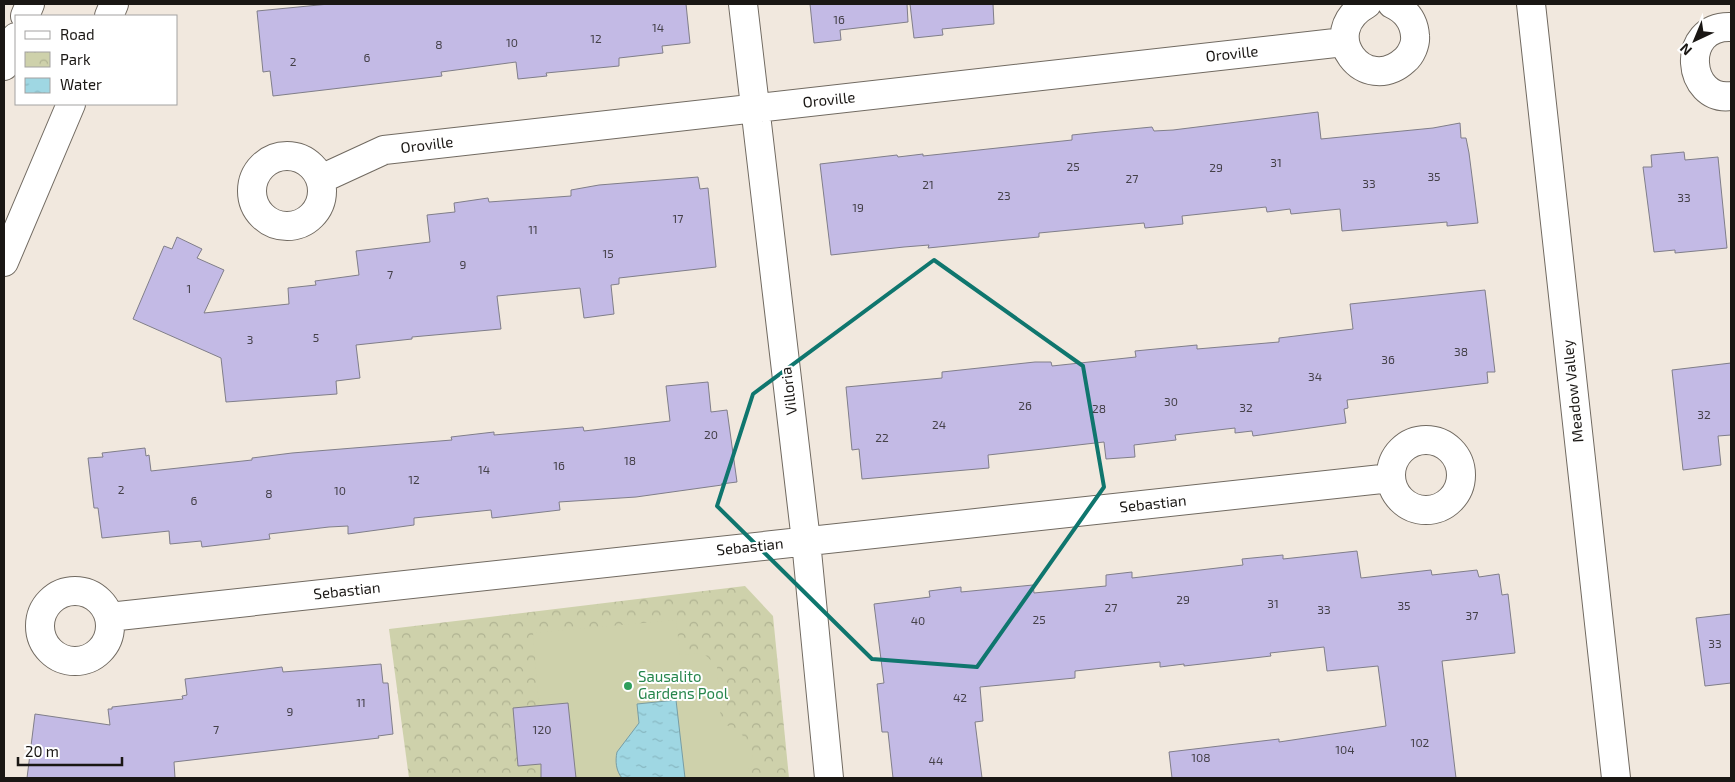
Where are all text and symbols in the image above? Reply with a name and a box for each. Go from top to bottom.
house number: 16 [833,12,845,26]
legend [15,15,178,105]
north arrow [1670,15,1720,65]
house number: 14 [652,20,664,34]
text: Road [60,25,95,43]
house number: 12 [590,31,602,45]
house number: 10 [506,35,518,49]
house number: 8 [435,37,443,51]
text: N [1676,40,1695,59]
street label: Oroville [1205,41,1259,65]
text: Park [60,50,91,68]
house number: 6 [364,50,371,64]
house number: 2 [290,54,297,68]
text: Water [60,75,102,93]
street label: Oroville [802,87,856,111]
street label: Oroville [400,132,454,156]
house number: 31 [1270,155,1282,169]
house number: 25 [1066,159,1080,173]
house number: 29 [1209,160,1223,174]
house number: 35 [1427,169,1441,183]
house number: 27 [1126,171,1138,185]
house number: 33 [1362,176,1376,190]
house number: 21 [922,177,934,191]
house number: 23 [997,188,1011,202]
house number: 33 [1677,190,1691,204]
house number: 19 [852,200,864,214]
house number: 17 [673,211,683,225]
house number: 11 [528,222,538,236]
house number: 15 [602,246,614,260]
house number: 9 [460,257,467,271]
house number: 7 [387,267,393,281]
house number: 1 [187,281,191,295]
house number: 5 [313,330,319,344]
house number: 3 [247,332,253,346]
street label: Meadow Valley [1558,339,1586,443]
house number: 38 [1454,344,1468,358]
house number: 36 [1381,352,1395,366]
street label: Villoria [776,366,800,416]
house number: 34 [1308,369,1322,383]
house number: 30 [1164,394,1178,408]
house number: 26 [1018,398,1032,412]
house number: 32 [1239,400,1253,414]
house number: 28 [1092,401,1106,415]
house number: 32 [1697,407,1711,421]
house number: 24 [932,417,946,431]
house number: 20 [704,427,718,441]
house number: 22 [875,430,889,444]
house number: 18 [624,453,636,467]
house number: 16 [553,458,565,472]
house number: 14 [478,462,490,476]
house number: 12 [408,472,420,486]
house number: 2 [118,482,125,496]
house number: 10 [334,483,346,497]
house number: 8 [265,486,273,500]
street label: Sebastian [1119,491,1187,515]
house number: 6 [191,493,198,507]
street label: Sebastian [716,534,784,558]
street label: Sebastian [313,578,381,602]
house number: 29 [1176,592,1190,606]
house number: 31 [1267,596,1279,610]
house number: 35 [1397,598,1411,612]
house number: 27 [1105,600,1117,614]
house number: 33 [1317,602,1331,616]
house number: 37 [1466,608,1478,622]
house number: 25 [1032,612,1046,626]
house number: 40 [911,613,925,627]
house number: 33 [1708,636,1722,650]
place label: Sausalito Gardens Pool [638,667,729,702]
marker: Sausalito Gardens Pool [622,680,634,692]
house number: 42 [953,690,967,704]
house number: 11 [356,695,366,709]
house number: 9 [287,704,294,718]
house number: 7 [213,722,219,736]
house number: 120 [533,722,551,736]
scale bar [18,734,121,766]
house number: 102 [1411,735,1430,749]
text: 20 m [25,742,59,760]
house number: 104 [1335,742,1355,756]
house number: 108 [1191,750,1211,764]
house number: 44 [929,753,943,767]

